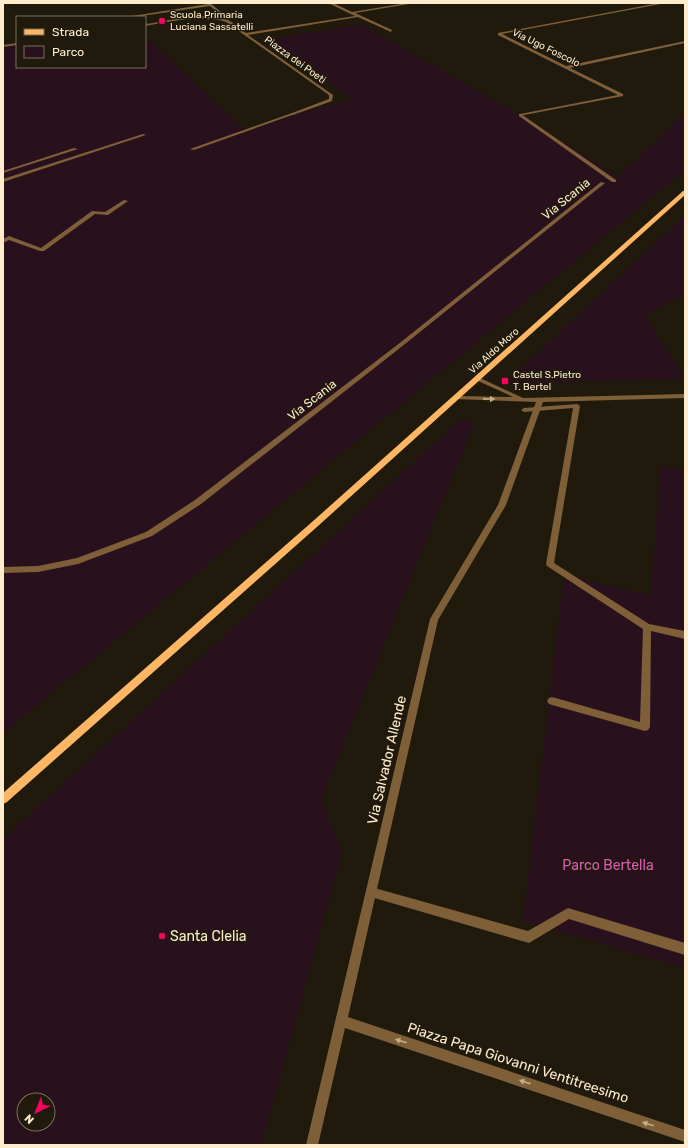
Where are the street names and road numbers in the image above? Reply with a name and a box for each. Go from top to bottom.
street label: Via Ugo Foscolo [510,26,582,70]
street label: Piazza dei Poeti [262,34,328,86]
street label: Via Scania [539,175,593,223]
street label: Via Aldo Moro [467,325,522,377]
street label: Via Scania [285,377,339,423]
street label: Via Salvador Allende [364,694,410,826]
street label: Piazza Papa Giovanni Ventitreesimo [405,1019,631,1107]

